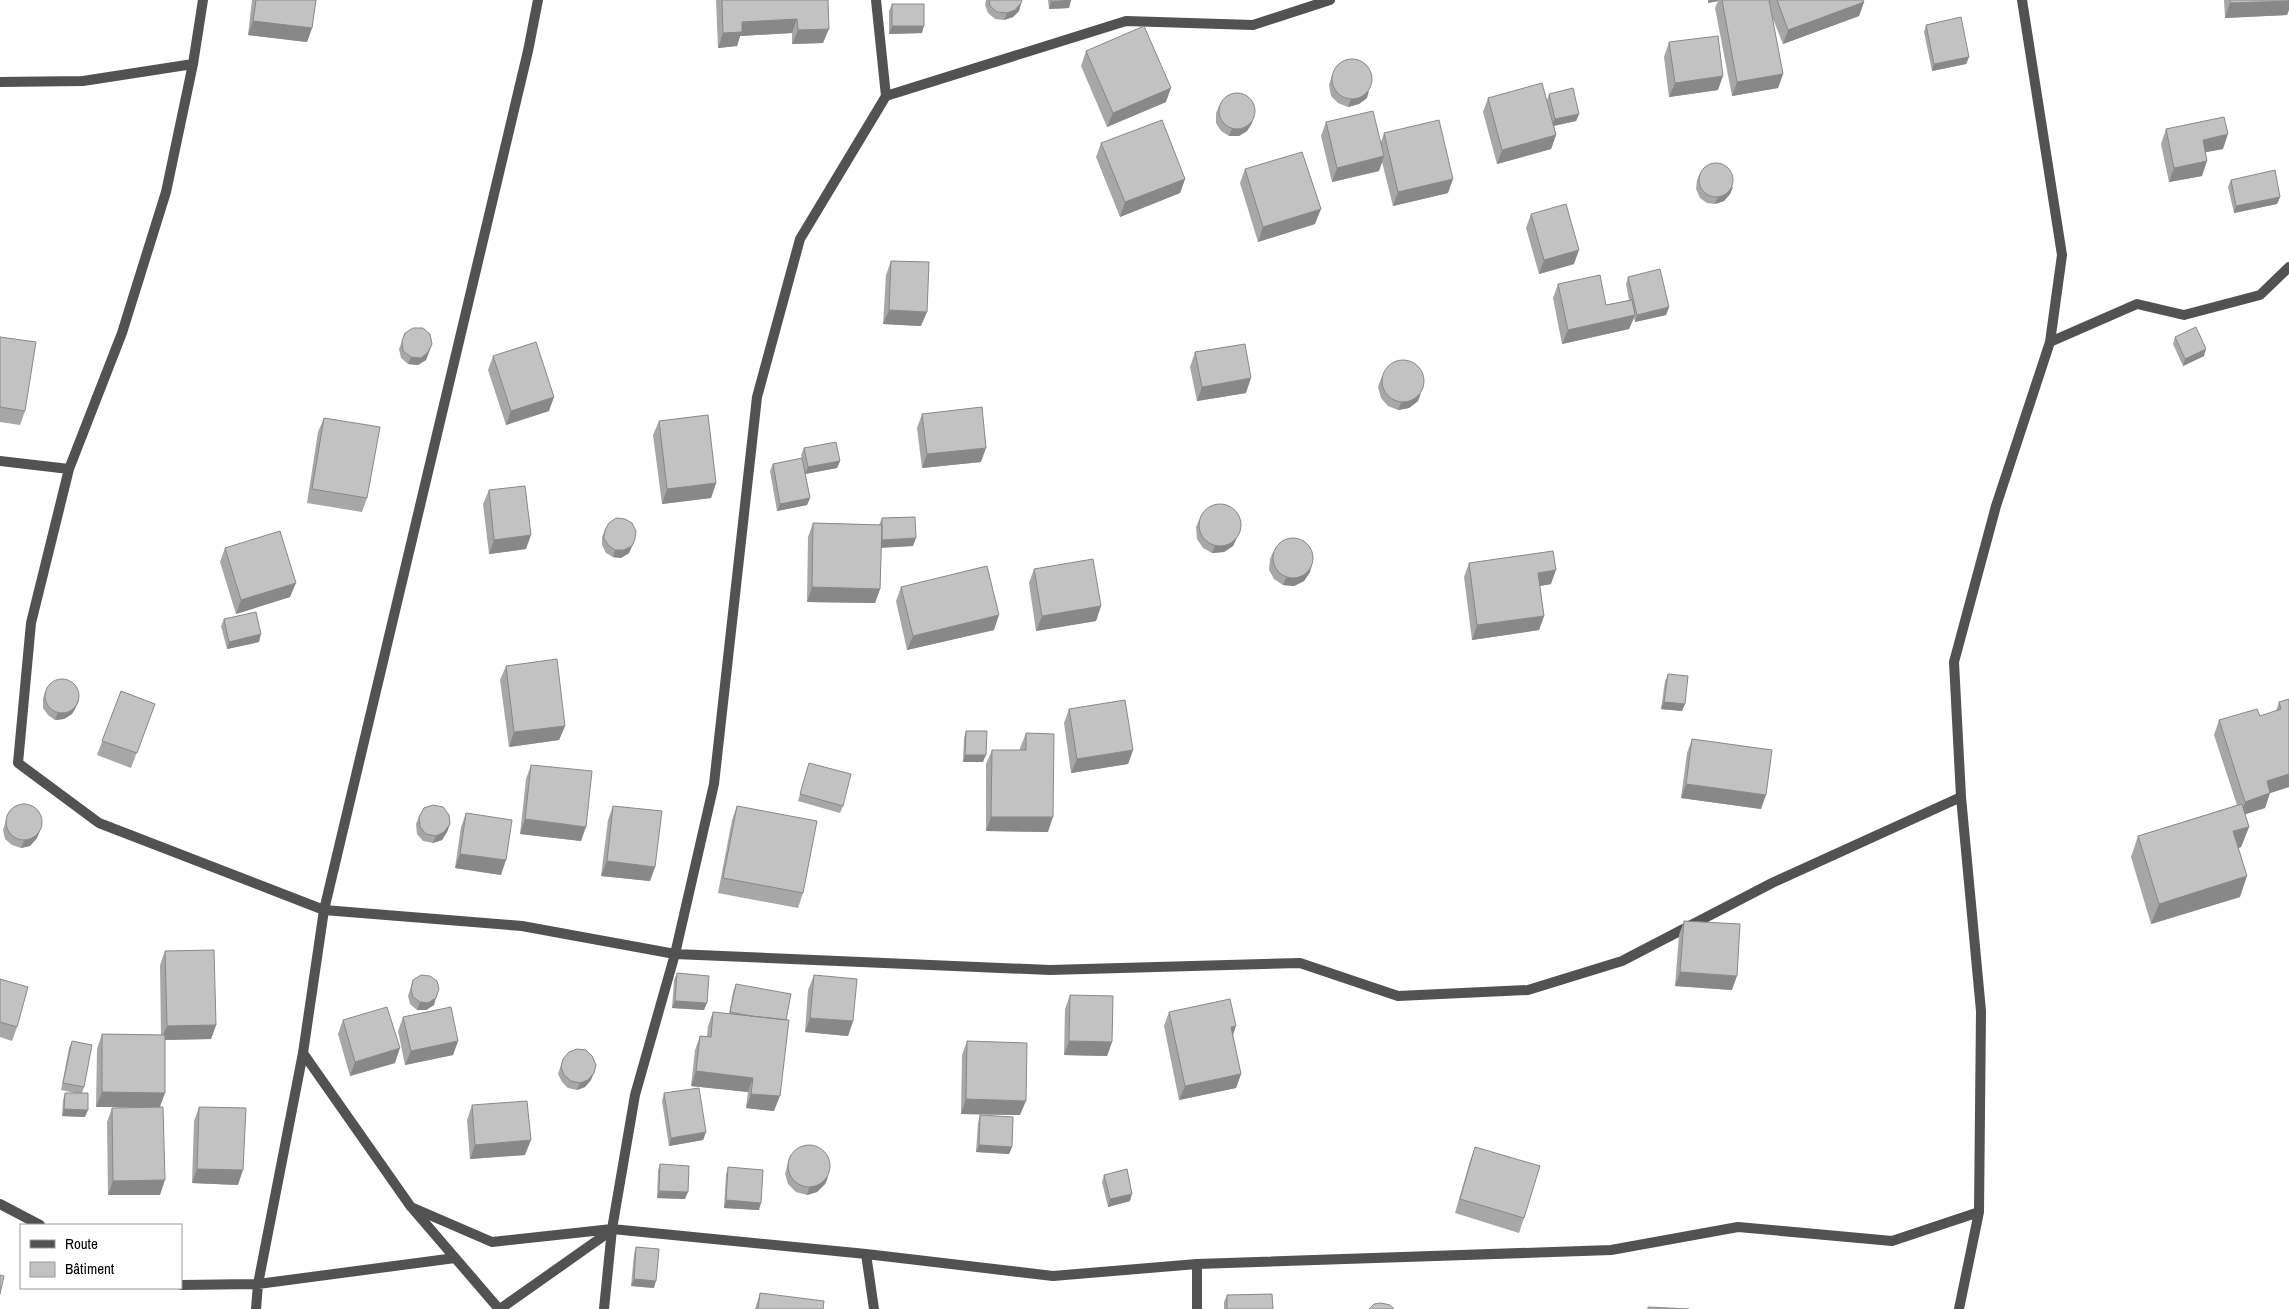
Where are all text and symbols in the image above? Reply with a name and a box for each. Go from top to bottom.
legend [20,1224,182,1289]
text: Route [65,1233,98,1254]
text: Bâtiment [65,1258,115,1279]

